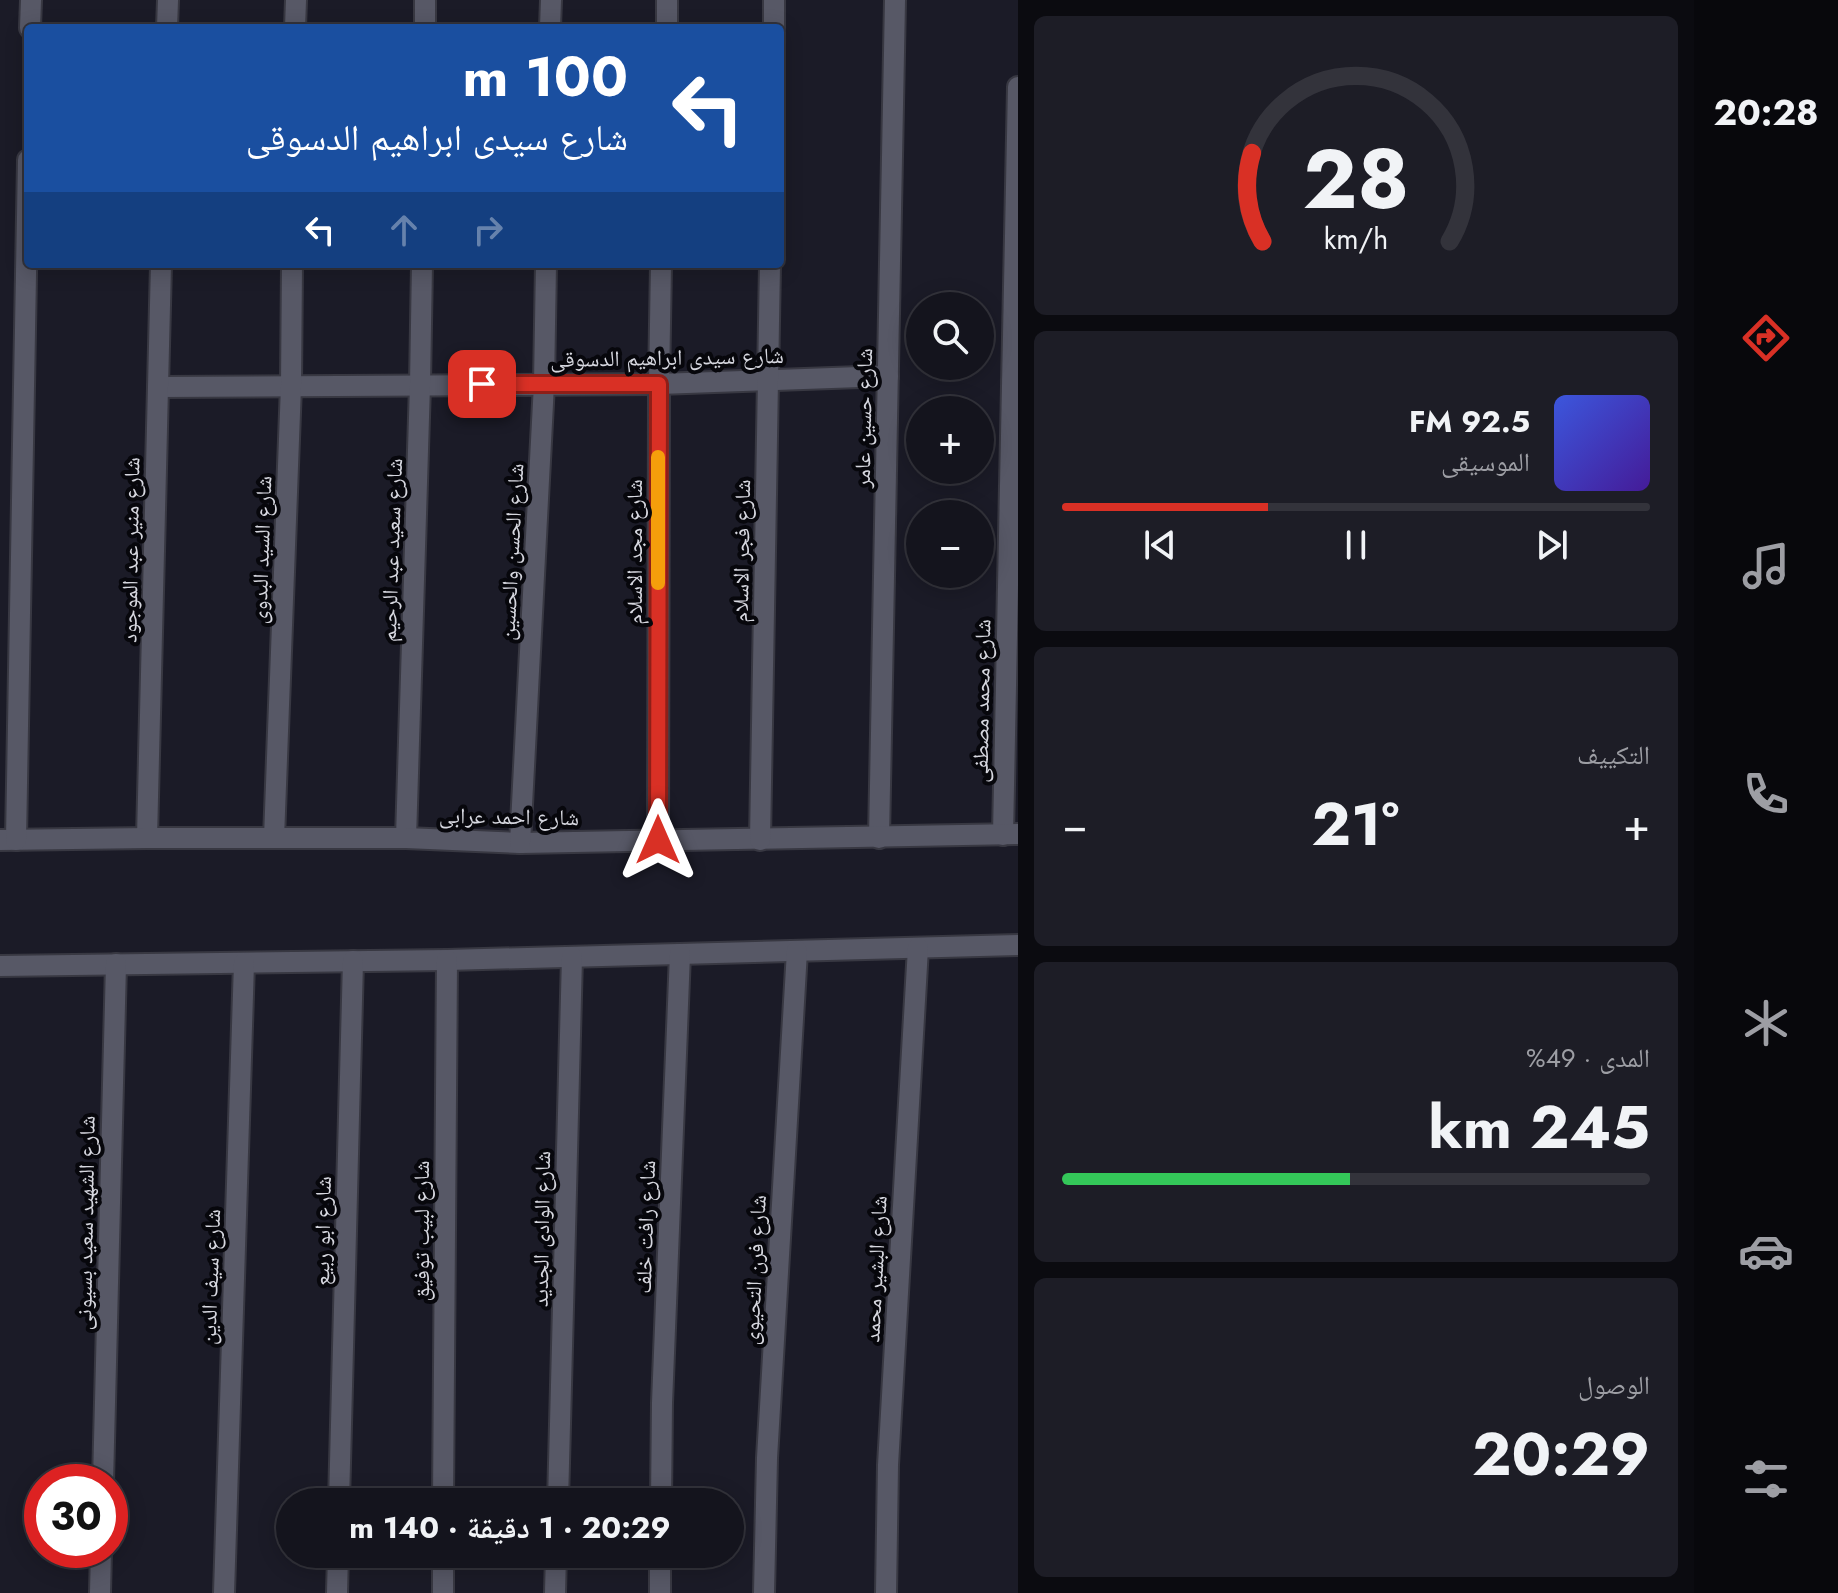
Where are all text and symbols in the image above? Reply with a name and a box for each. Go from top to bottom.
text: 100 m [463,36,628,117]
icon: left [656,56,760,160]
text: 20:28 [1713,86,1819,138]
text: شارع سيدى ابراهيم الدسوقى [246,111,628,163]
text: 28 [1303,118,1409,238]
icon: left [298,208,342,252]
icon: ahead [382,208,426,252]
icon: right [466,208,510,252]
text: km/h [1324,218,1388,260]
map controls [906,292,994,588]
button: search [906,292,994,380]
icon: directions [1738,310,1794,366]
street label: شارع سيدى ابراهيم الدسوقى [550,339,784,375]
street label: شارع حسين عامر [846,348,880,489]
pin [448,350,516,418]
icon: arrive [460,362,504,406]
button: + [906,396,994,484]
text: 92.5 FM [1409,400,1530,443]
text: الموسيقى [1441,443,1530,481]
street label: شارع منير عبد الموجود [112,457,148,643]
street label: شارع سعيد عبد الرحيم [372,458,410,642]
street label: شارع الحسن والحسين [490,463,532,641]
street label: شارع السيد البدوى [242,475,280,625]
street label: شارع مجد الاسلام [618,479,650,625]
street label: شارع فجر الاسلام [724,479,758,623]
button: − [906,500,994,588]
icon: previous [1138,523,1182,567]
icon: pause [1334,523,1378,567]
icon: next [1530,523,1574,567]
icon: music [1738,538,1794,594]
street label: شارع محمد مصطفى [964,619,998,783]
text: التكييف [1577,736,1650,774]
icon: phone [1738,766,1794,822]
text: 21° [1312,781,1399,868]
text: − [1062,793,1088,857]
text: + [1623,793,1650,857]
position arrow [616,798,700,882]
street label: شارع احمد عرابى [439,799,579,833]
icon: climate [1738,995,1794,1051]
text: المدى · 49% [1526,1039,1650,1077]
text: 245 km [1428,1084,1650,1171]
street label: شارع الشهيد سعيد بسيونى [67,1115,103,1331]
street label: شارع الوادى الجديد [524,1151,558,1307]
street label: شارع لبيب توفيق [405,1160,437,1302]
street label: شارع رافت خلف [627,1160,663,1294]
street label: شارع ابو ربيع [305,1176,339,1286]
street label: شارع فرن التحيوى [734,1194,774,1346]
street label: شارع البشير محمد [855,1195,895,1343]
street label: شارع سيف الدين [192,1208,228,1346]
icon: car [1738,1223,1794,1279]
text: الوصول [1578,1366,1650,1404]
text: 20:29 [1472,1411,1650,1498]
icon: filters [1738,1451,1794,1507]
speed limit sign: 30 [24,1464,128,1568]
text: 20:29 · 1 دقيقة · 140 m [349,1506,671,1549]

